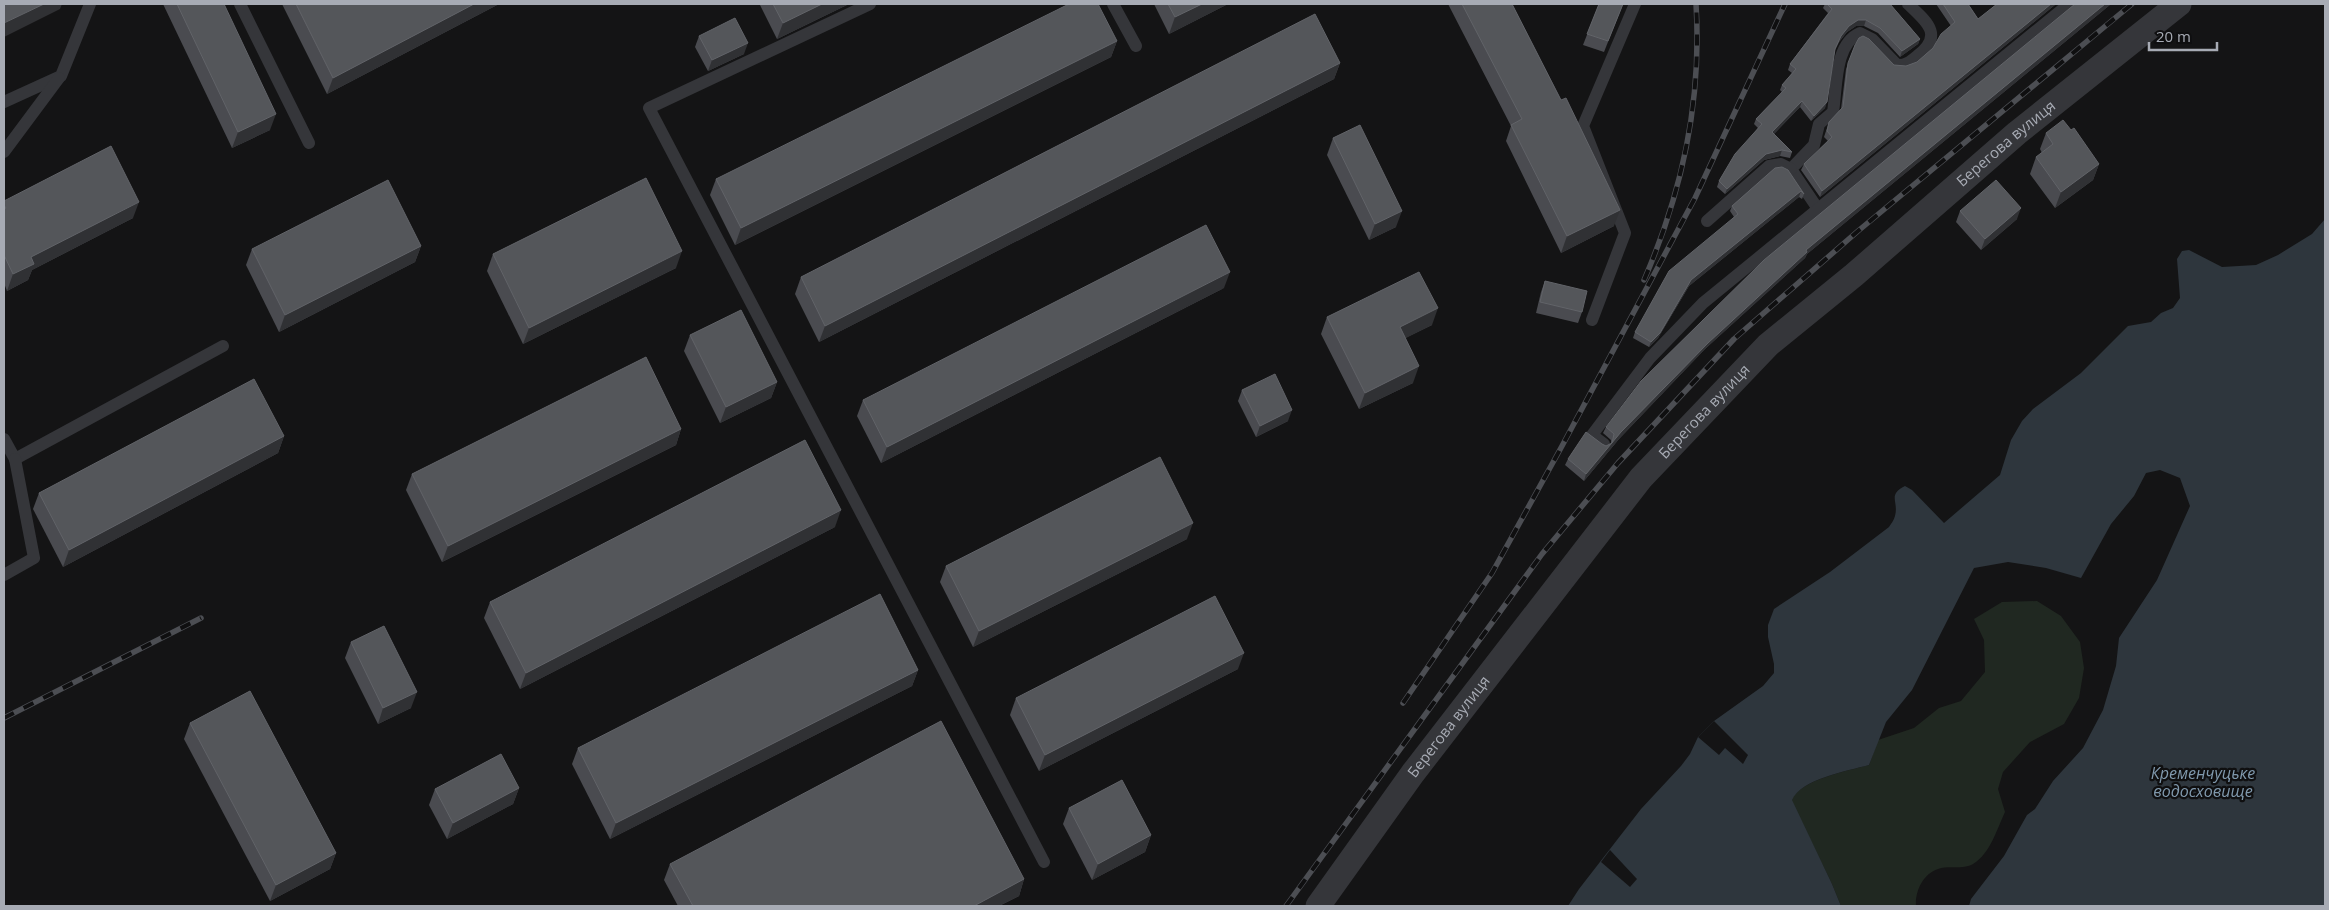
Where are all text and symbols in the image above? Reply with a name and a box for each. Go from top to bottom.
scale bar [2149,20,2216,52]
text: 20 m [2156,26,2191,46]
street label: Берегова вулиця [1952,95,2059,190]
street label: Берегова вулиця [1654,359,1754,463]
street label: Берегова вулиця [1402,671,1494,781]
water label: Кременчуцьке водосховище [2151,762,2255,802]

